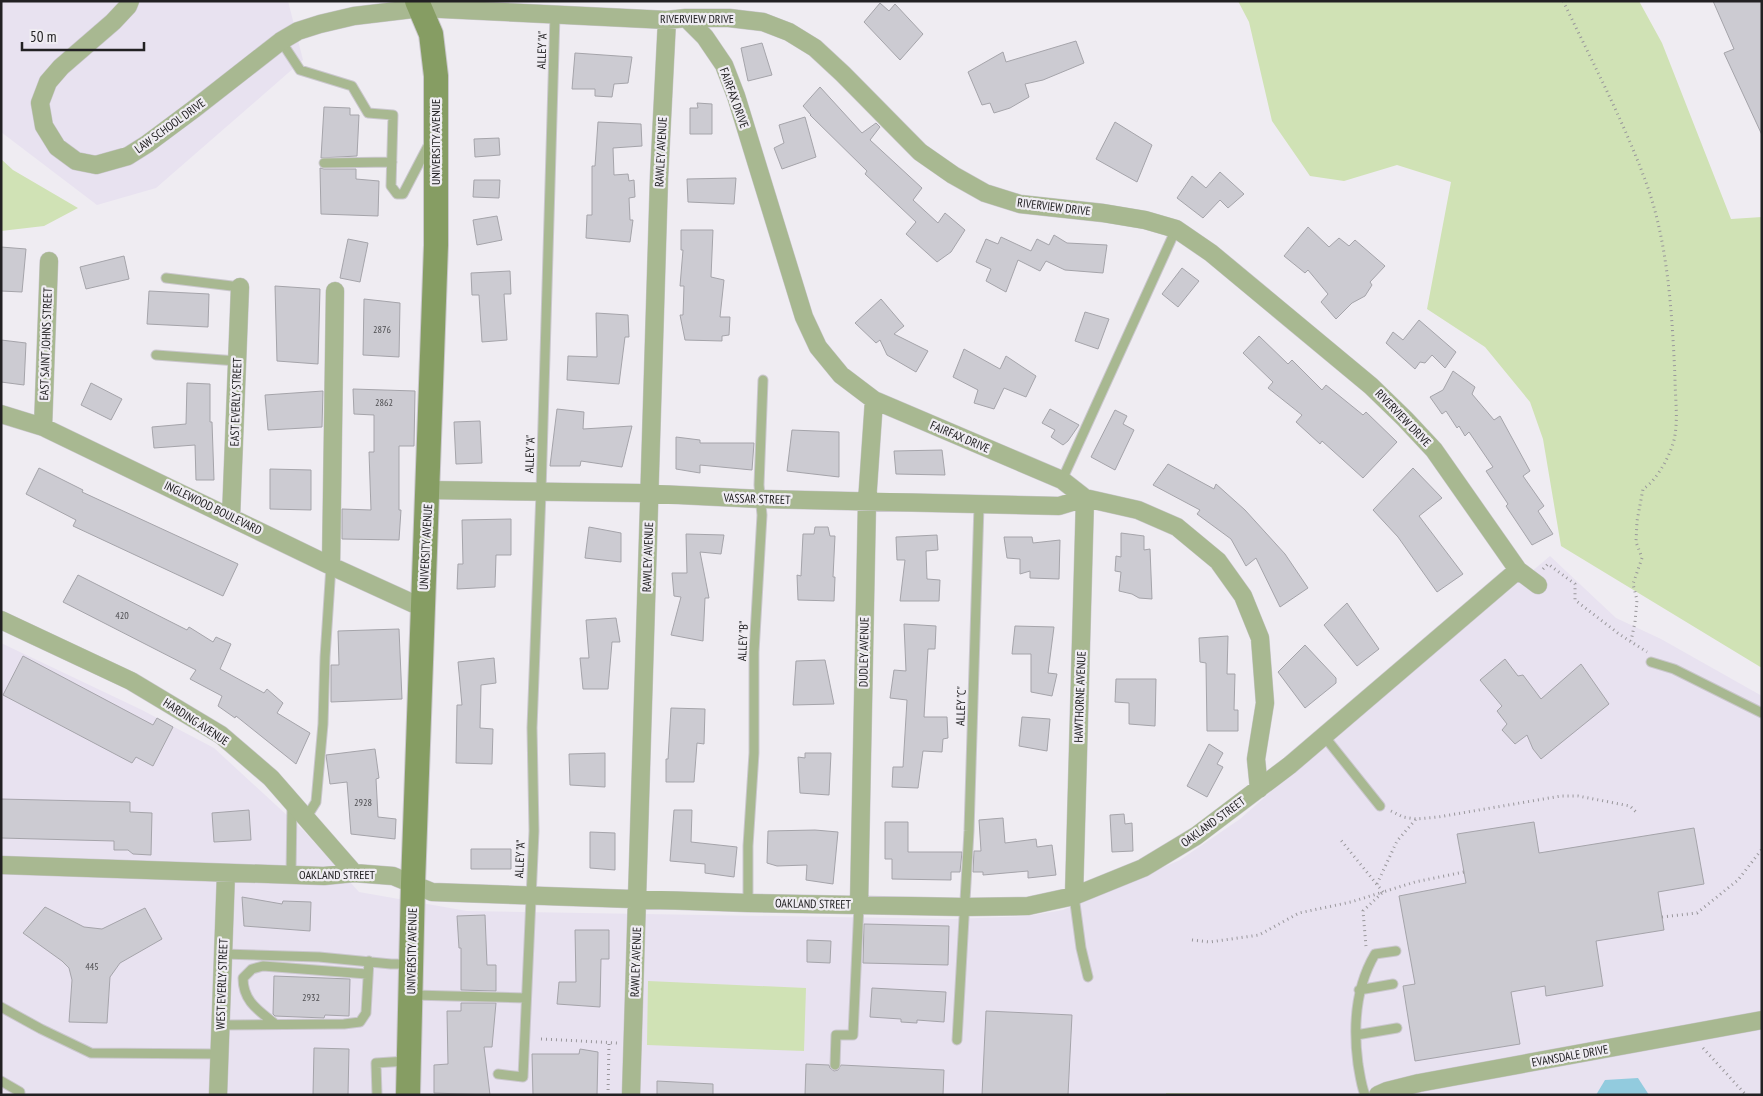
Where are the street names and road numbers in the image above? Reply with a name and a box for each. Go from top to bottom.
street label: RIVERVIEW DRIVE [660,11,734,26]
street label: ALLEY "A" [533,31,550,69]
street label: FAIRFAX DRIVE [717,65,752,130]
street label: LAW SCHOOL DRIVE [131,95,208,156]
street label: UNIVERSITY AVENUE [428,99,443,185]
street label: RAWLEY AVENUE [651,116,670,187]
street label: RIVERVIEW DRIVE [1016,195,1092,218]
street label: EAST SAINT JOHNS STREET [36,287,55,401]
street label: EAST EVERLY STREET [226,357,245,447]
street label: RIVERVIEW DRIVE [1372,386,1434,449]
street label: FAIRFAX DRIVE [928,417,992,456]
street label: ALLEY "A" [521,435,538,473]
street label: INGLEWOOD BOULEVARD [162,477,264,538]
street label: VASSAR STREET [722,490,791,507]
street label: UNIVERSITY AVENUE [416,504,435,590]
street label: RAWLEY AVENUE [639,522,656,592]
street label: DUDLEY AVENUE [855,617,872,687]
street label: ALLEY "B" [734,620,751,662]
street label: HAWTHORNE AVENUE [1070,651,1089,743]
street label: ALLEY "C" [952,686,969,726]
street label: HARDING AVENUE [161,695,232,748]
street label: OAKLAND STREET [1178,793,1248,850]
street label: ALLEY "A" [511,839,528,879]
street label: OAKLAND STREET [299,867,376,882]
street label: OAKLAND STREET [775,895,852,912]
street label: UNIVERSITY AVENUE [403,908,420,994]
street label: RAWLEY AVENUE [627,927,644,997]
street label: WEST EVERLY STREET [212,938,231,1030]
street label: EVANSDALE DRIVE [1530,1041,1609,1070]

